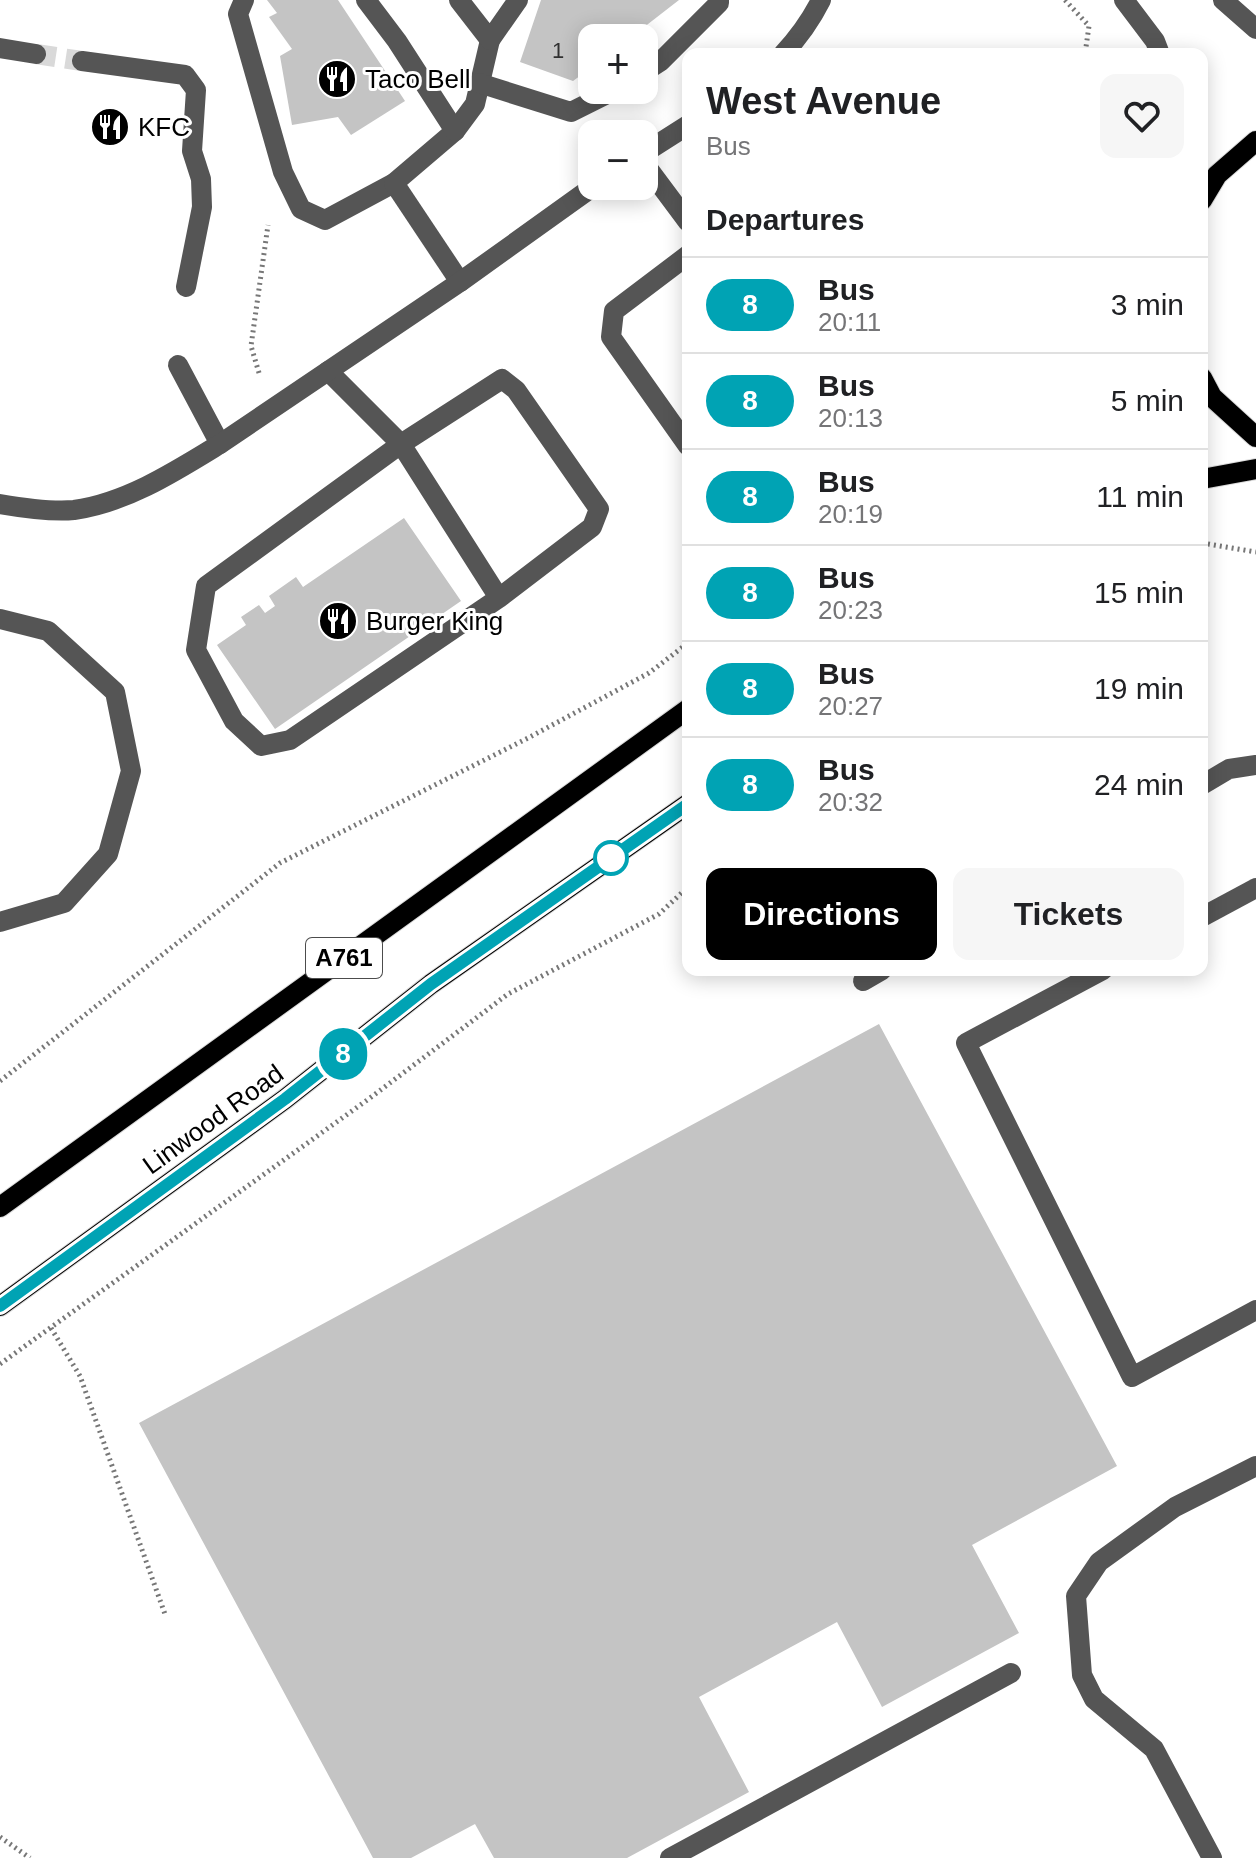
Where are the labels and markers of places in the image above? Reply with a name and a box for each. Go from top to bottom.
restaurant icon: Taco Bell [316,58,358,100]
place label: Taco Bell [365,64,471,94]
restaurant icon: KFC [89,106,131,148]
place label: KFC [138,112,190,142]
restaurant icon: Burger King [317,600,359,642]
place label: Burger King [366,606,503,636]
unlabelled marker [594,841,628,875]

